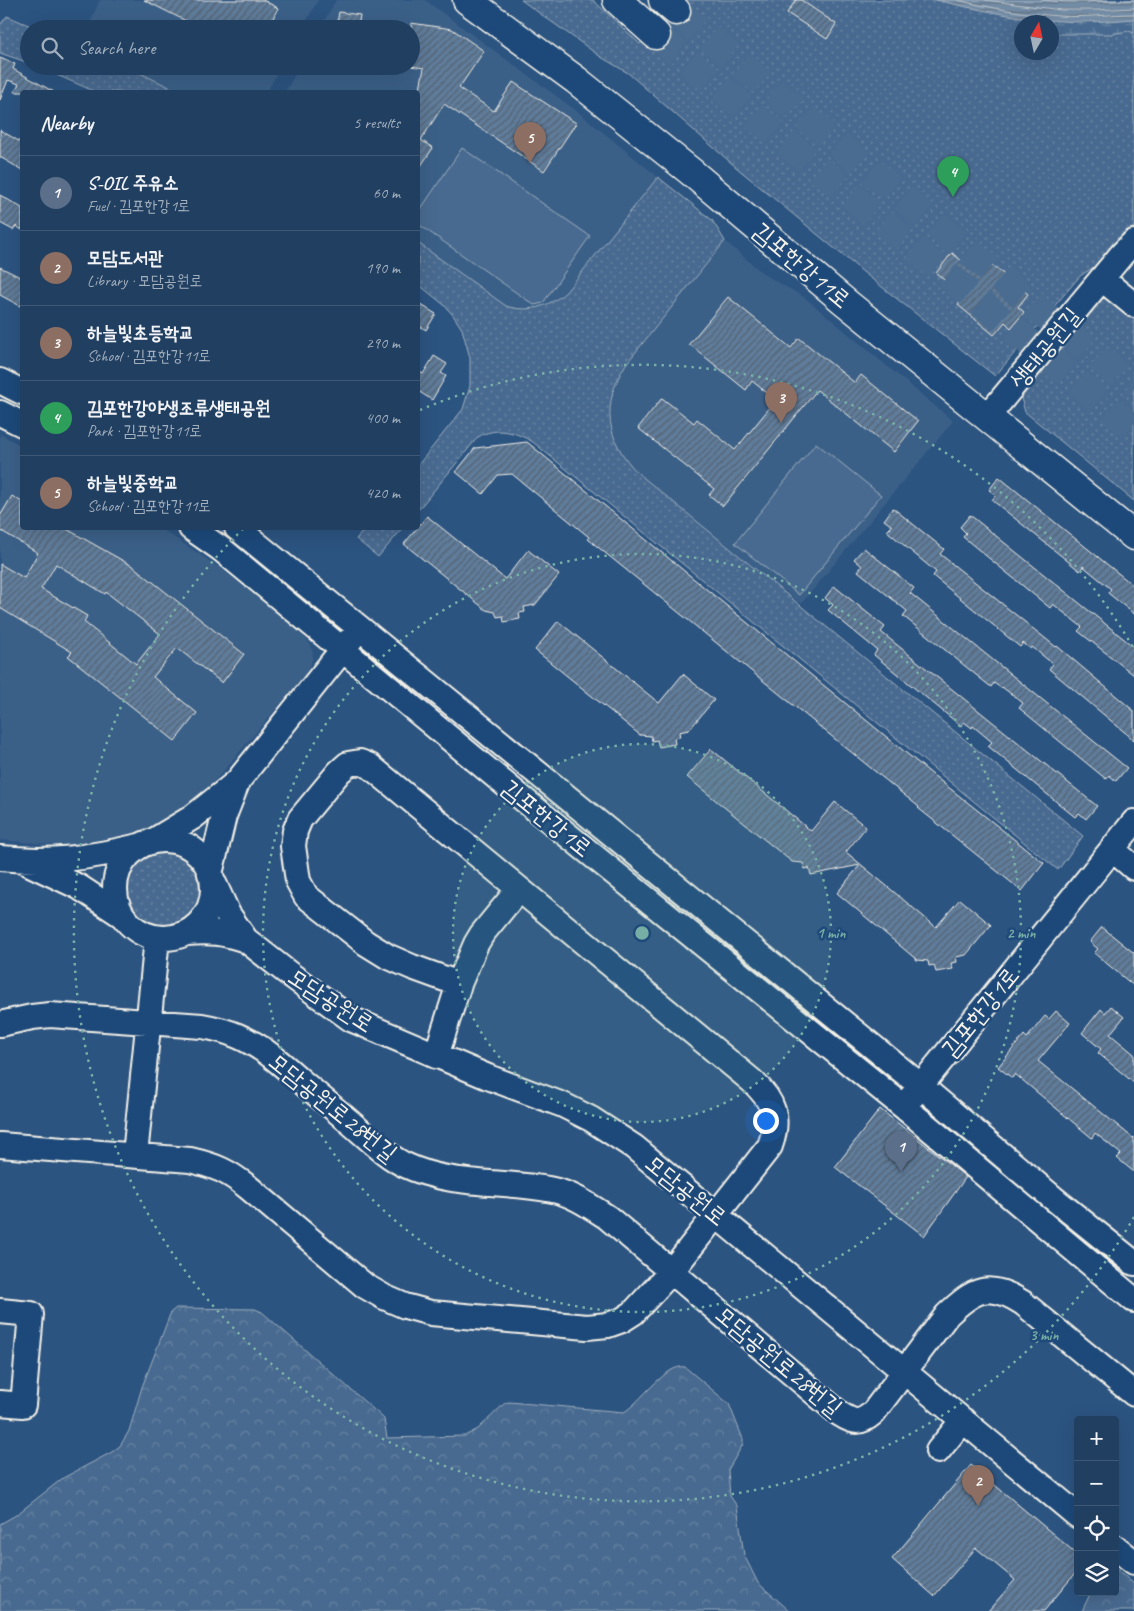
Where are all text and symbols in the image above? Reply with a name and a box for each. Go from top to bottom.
north arrow [1014,15,1059,60]
search box [20,20,420,75]
icon: search [38,34,66,62]
text: Search here [78,36,155,60]
text: Nearby [40,110,93,136]
text: 5 results [353,113,400,133]
pin: 5 [514,122,546,163]
pin: 4 [937,156,969,197]
text: S-OIL 주유소 [87,171,179,195]
text: 1 [52,183,60,203]
text: 60 m [373,183,400,203]
text: Fuel · 김포한강1로 [87,196,190,216]
street label: 김포한강11로 [747,216,857,314]
text: 모담도서관 [87,246,163,270]
text: 2 [52,258,60,278]
text: 190 m [366,258,400,278]
text: Library · 모담공원로 [87,271,202,291]
street label: 생태공원길 [1003,301,1087,395]
text: 하늘빛초등학교 [87,321,194,345]
text: 3 [52,333,60,353]
text: 290 m [366,333,400,353]
text: School · 김포한강11로 [87,346,211,366]
pin: 3 [765,382,797,423]
text: 김포한강야생조류생태공원 [87,396,270,420]
text: 4 [52,408,60,428]
text: 400 m [366,408,400,428]
text: Park · 김포한강11로 [87,421,202,441]
text: 하늘빛중학교 [87,471,179,495]
text: 5 [53,483,59,503]
text: 420 m [366,483,400,503]
text: School · 김포한강11로 [87,496,211,516]
street label: 김포한강1로 [496,773,598,863]
centre of rings [633,924,651,942]
text: 1 min [817,924,846,943]
text: 2 min [1007,924,1036,943]
street label: 모담공원로 [282,961,380,1039]
street label: 김포한강1로 [935,961,1025,1063]
street label: 모담공원로28번길 [263,1046,403,1168]
your location [753,1108,779,1134]
pin: 1 [885,1131,917,1172]
street label: 모담공원로 [639,1148,733,1232]
street label: 모담공원로28번길 [709,1299,849,1423]
text: 3 min [1030,1326,1059,1345]
map controls [1074,1416,1119,1596]
button: + [1074,1416,1119,1461]
button: − [1074,1461,1119,1506]
pin: 2 [962,1465,994,1506]
button: locate [1074,1506,1119,1551]
button: layers [1074,1551,1119,1596]

